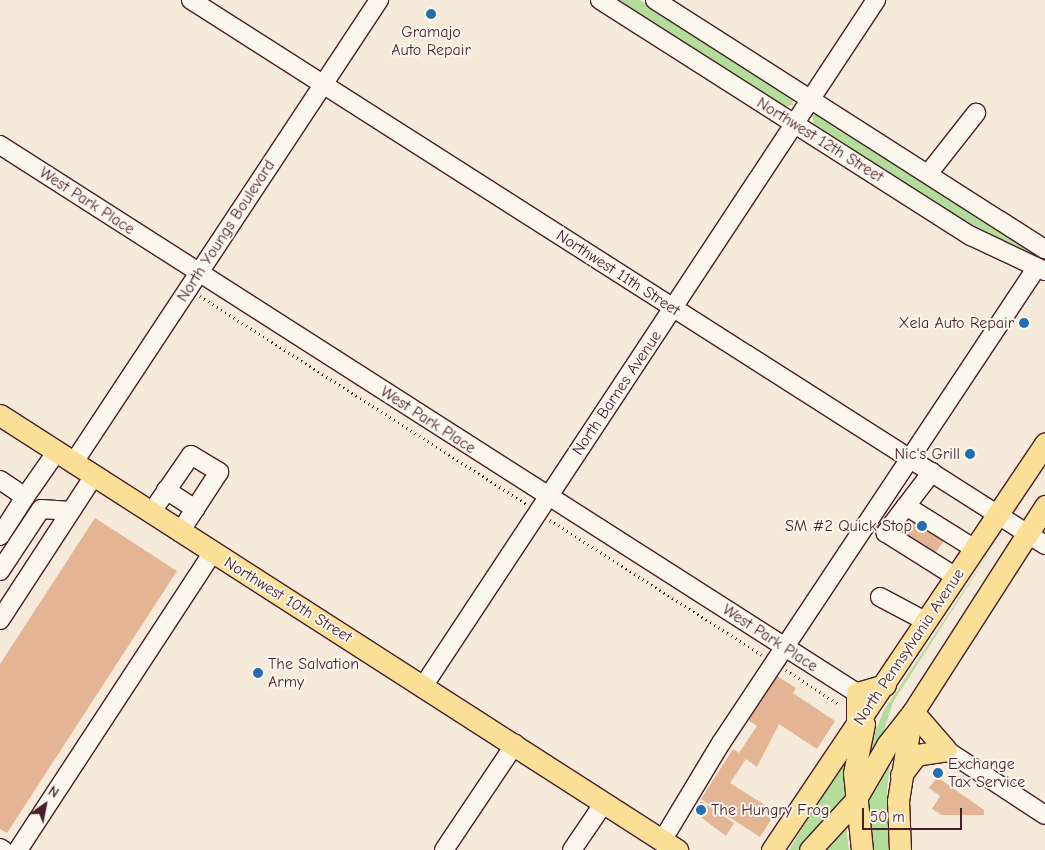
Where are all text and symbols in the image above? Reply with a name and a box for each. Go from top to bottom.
marker: Gramajo Auto Repair [425,8,437,20]
place label: Gramajo Auto Repair [391,22,471,60]
street label: Northwest 12th Street [753,93,887,187]
street label: North Youngs Boulevard [173,156,279,306]
street label: West Park Place [36,163,138,239]
street label: Northwest 11th Street [553,226,683,320]
place label: Xela Auto Repair [898,313,1014,333]
marker: Xela Auto Repair [1018,317,1030,329]
street label: North Barnes Avenue [568,327,666,459]
street label: West Park Place [377,382,479,458]
place label: Nic's Grill [895,444,960,464]
marker: Nic's Grill [964,448,976,460]
place label: SM #2 Quick Stop [785,516,912,536]
marker: SM #2 Quick Stop [916,520,928,532]
street label: Northwest 10th Street [221,553,355,647]
street label: North Pennsylvania Avenue [849,565,969,729]
street label: West Park Place [719,600,821,676]
place label: The Salvation Army [268,654,359,692]
marker: The Salvation Army [252,667,264,679]
place label: Exchange Tax Service [948,754,1025,792]
marker: Exchange Tax Service [932,767,944,779]
north arrow [20,780,70,830]
text: N [45,782,62,802]
scale bar [865,798,965,830]
place label: The Hungry Frog [711,800,829,820]
marker: The Hungry Frog [695,804,707,816]
text: 50 m [870,808,905,826]

